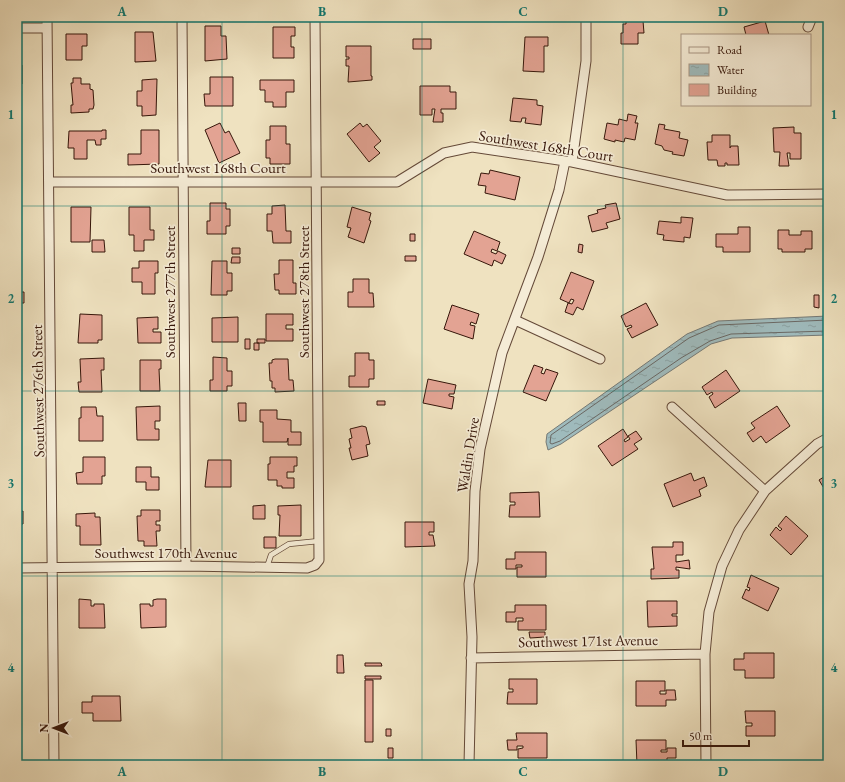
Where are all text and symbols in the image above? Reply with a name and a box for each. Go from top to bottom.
text: A [116,3,127,20]
text: B [318,3,326,20]
text: C [518,3,528,20]
text: D [718,3,728,20]
legend [681,34,811,106]
text: Road [717,42,743,58]
text: Water [717,62,744,78]
text: Building [717,82,758,98]
text: 1 [8,106,15,123]
text: 1 [831,106,838,123]
street label: Southwest 168th Court [478,126,615,166]
street label: Southwest 168th Court [150,158,286,177]
street label: Southwest 277th Street [160,225,179,358]
street label: Southwest 278th Street [294,225,313,358]
text: 2 [8,290,15,307]
text: 2 [831,290,838,307]
street label: Southwest 276th Street [27,324,48,458]
street label: Waldin Drive [452,416,483,494]
text: 3 [8,475,15,492]
text: 3 [831,475,838,492]
street label: Southwest 170th Avenue [95,543,238,562]
street label: Southwest 171st Avenue [518,630,658,651]
text: 4 [8,659,15,676]
text: 4 [831,659,838,676]
north arrow [34,708,74,748]
scale bar [683,722,749,748]
text: N [37,723,51,732]
text: 50 m [689,728,713,744]
text: A [116,763,127,780]
text: B [318,763,326,780]
text: C [518,763,528,780]
text: D [718,763,728,780]

